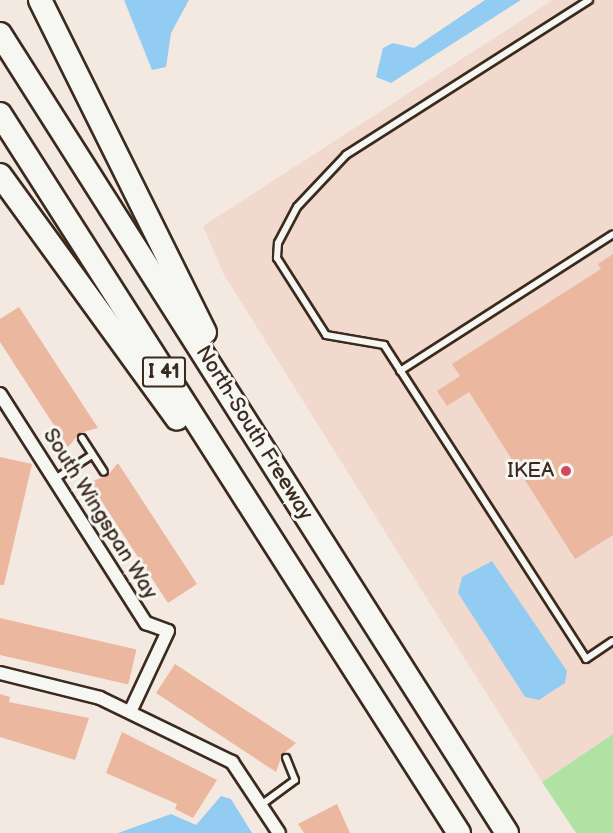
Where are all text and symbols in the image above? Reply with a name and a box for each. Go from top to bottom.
street label: North-South Freeway [190,341,318,525]
road number: I 41 [142,355,186,389]
street label: South Wingspan Way [37,423,163,605]
place label: IKEA [507,458,554,484]
marker: IKEA [559,464,573,478]

